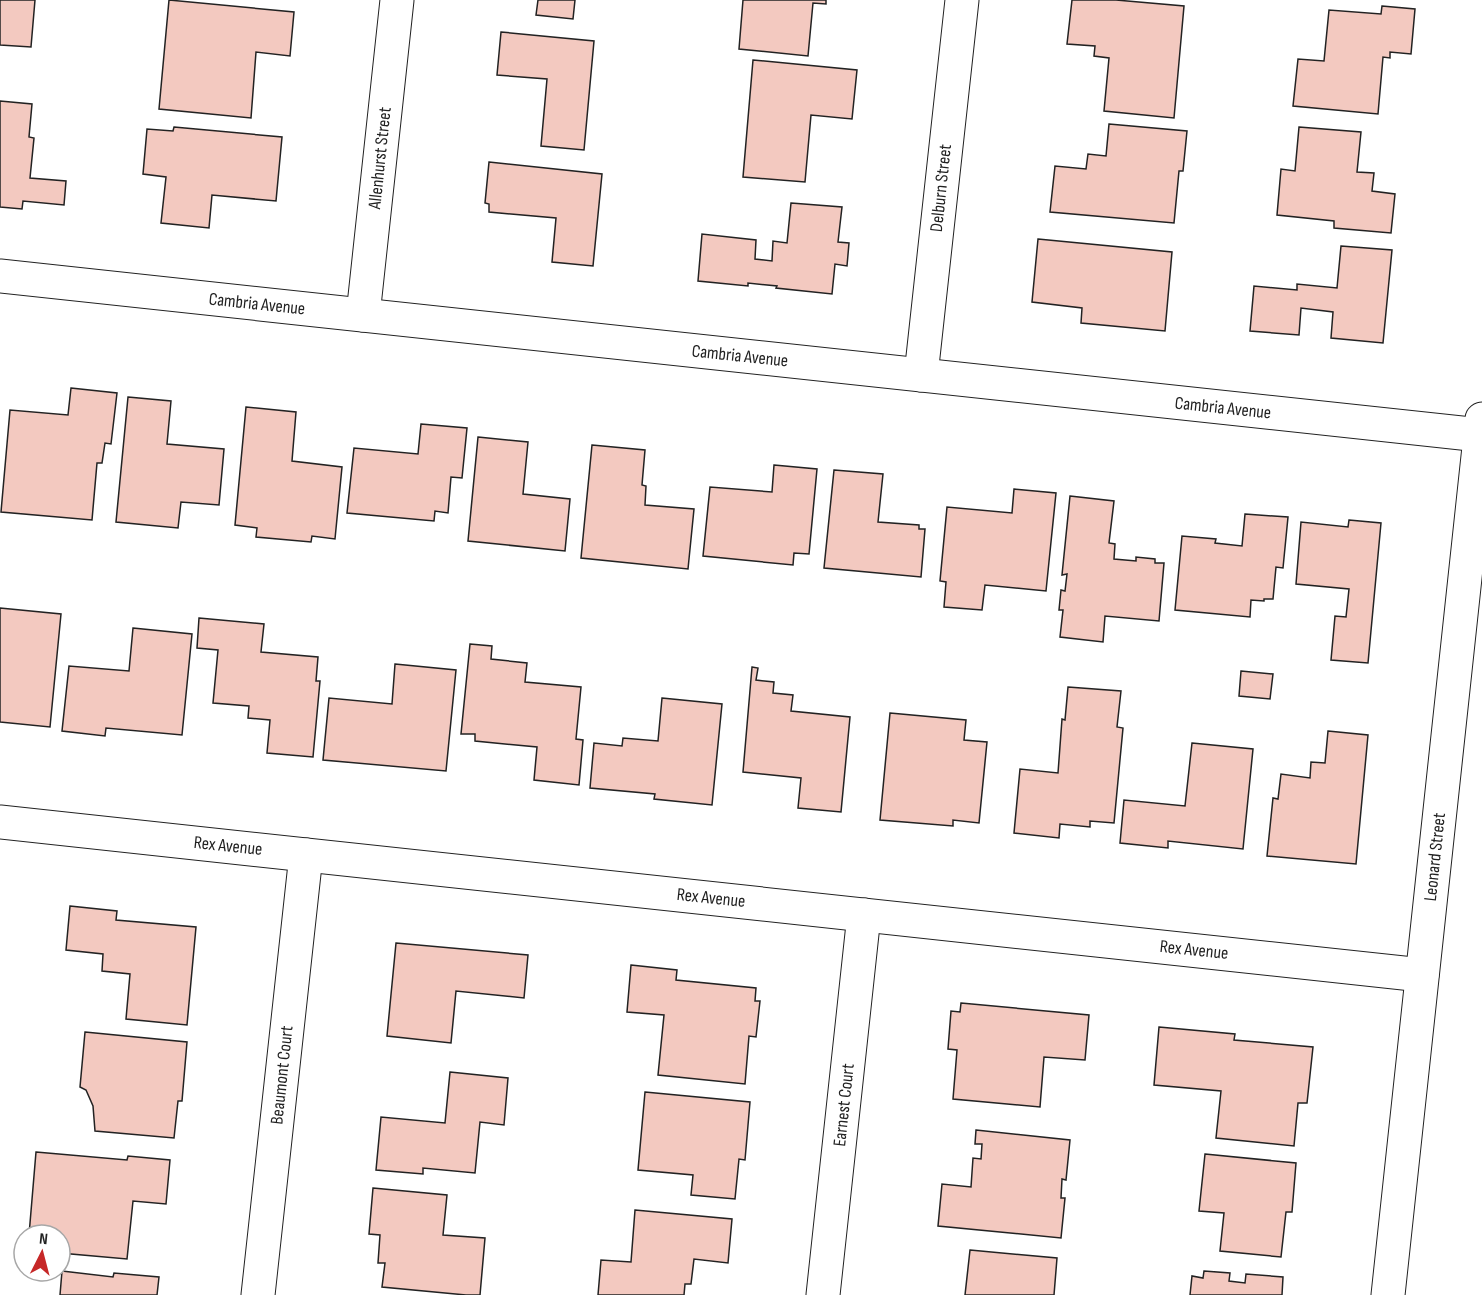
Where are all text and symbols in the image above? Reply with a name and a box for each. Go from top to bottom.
street label: Allenhurst Street [364,105,396,211]
street label: Delburn Street [926,143,956,233]
street label: Cambria Avenue [208,289,306,319]
street label: Cambria Avenue [691,341,789,371]
street label: Cambria Avenue [1174,393,1272,423]
street label: Leonard Street [1420,811,1450,902]
street label: Rex Avenue [193,832,263,860]
street label: Rex Avenue [676,884,746,912]
street label: Rex Avenue [1159,936,1229,964]
street label: Beaumont Court [266,1024,298,1125]
street label: Earnest Court [829,1062,859,1148]
north arrow [12,1223,72,1283]
text: N [38,1230,49,1249]

